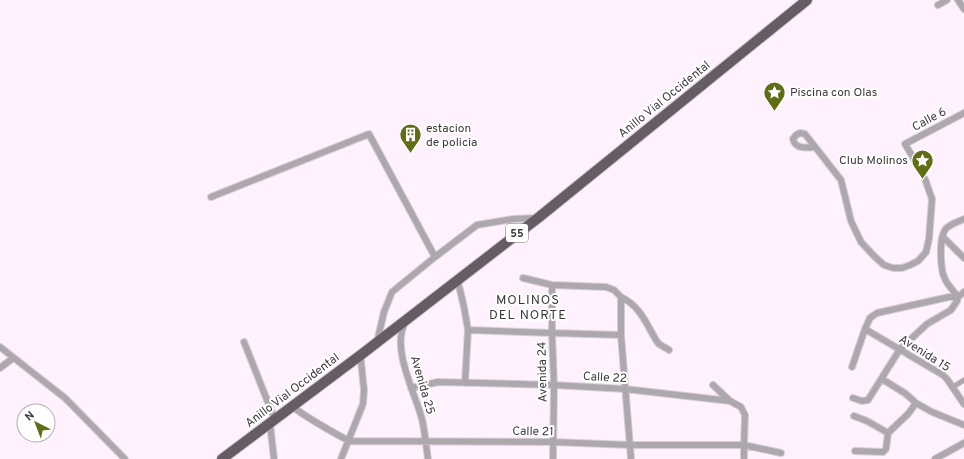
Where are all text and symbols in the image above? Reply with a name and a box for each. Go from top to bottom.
street label: Anillo Vial Occidental [615,58,714,142]
place icon: Piscina con Olas [761,79,787,112]
place label: Piscina con Olas [790,85,877,101]
street label: Calle 6 [909,104,949,136]
place label: estacion de policia [426,121,477,151]
building icon: estacion de policia [397,122,423,155]
place icon: Club Molinos [910,147,936,180]
place label: Club Molinos [839,153,908,169]
road number: 55 [506,224,528,242]
district label: MOLINOS DEL NORTE [489,293,567,324]
street label: Avenida 15 [896,332,953,376]
street label: Avenida 24 [534,342,552,402]
street label: Anillo Vial Occidental [242,350,343,431]
street label: Avenida 25 [406,354,438,417]
street label: Calle 22 [582,369,628,387]
north arrow [16,403,56,443]
text: N [22,408,38,424]
street label: Calle 21 [512,424,554,440]

